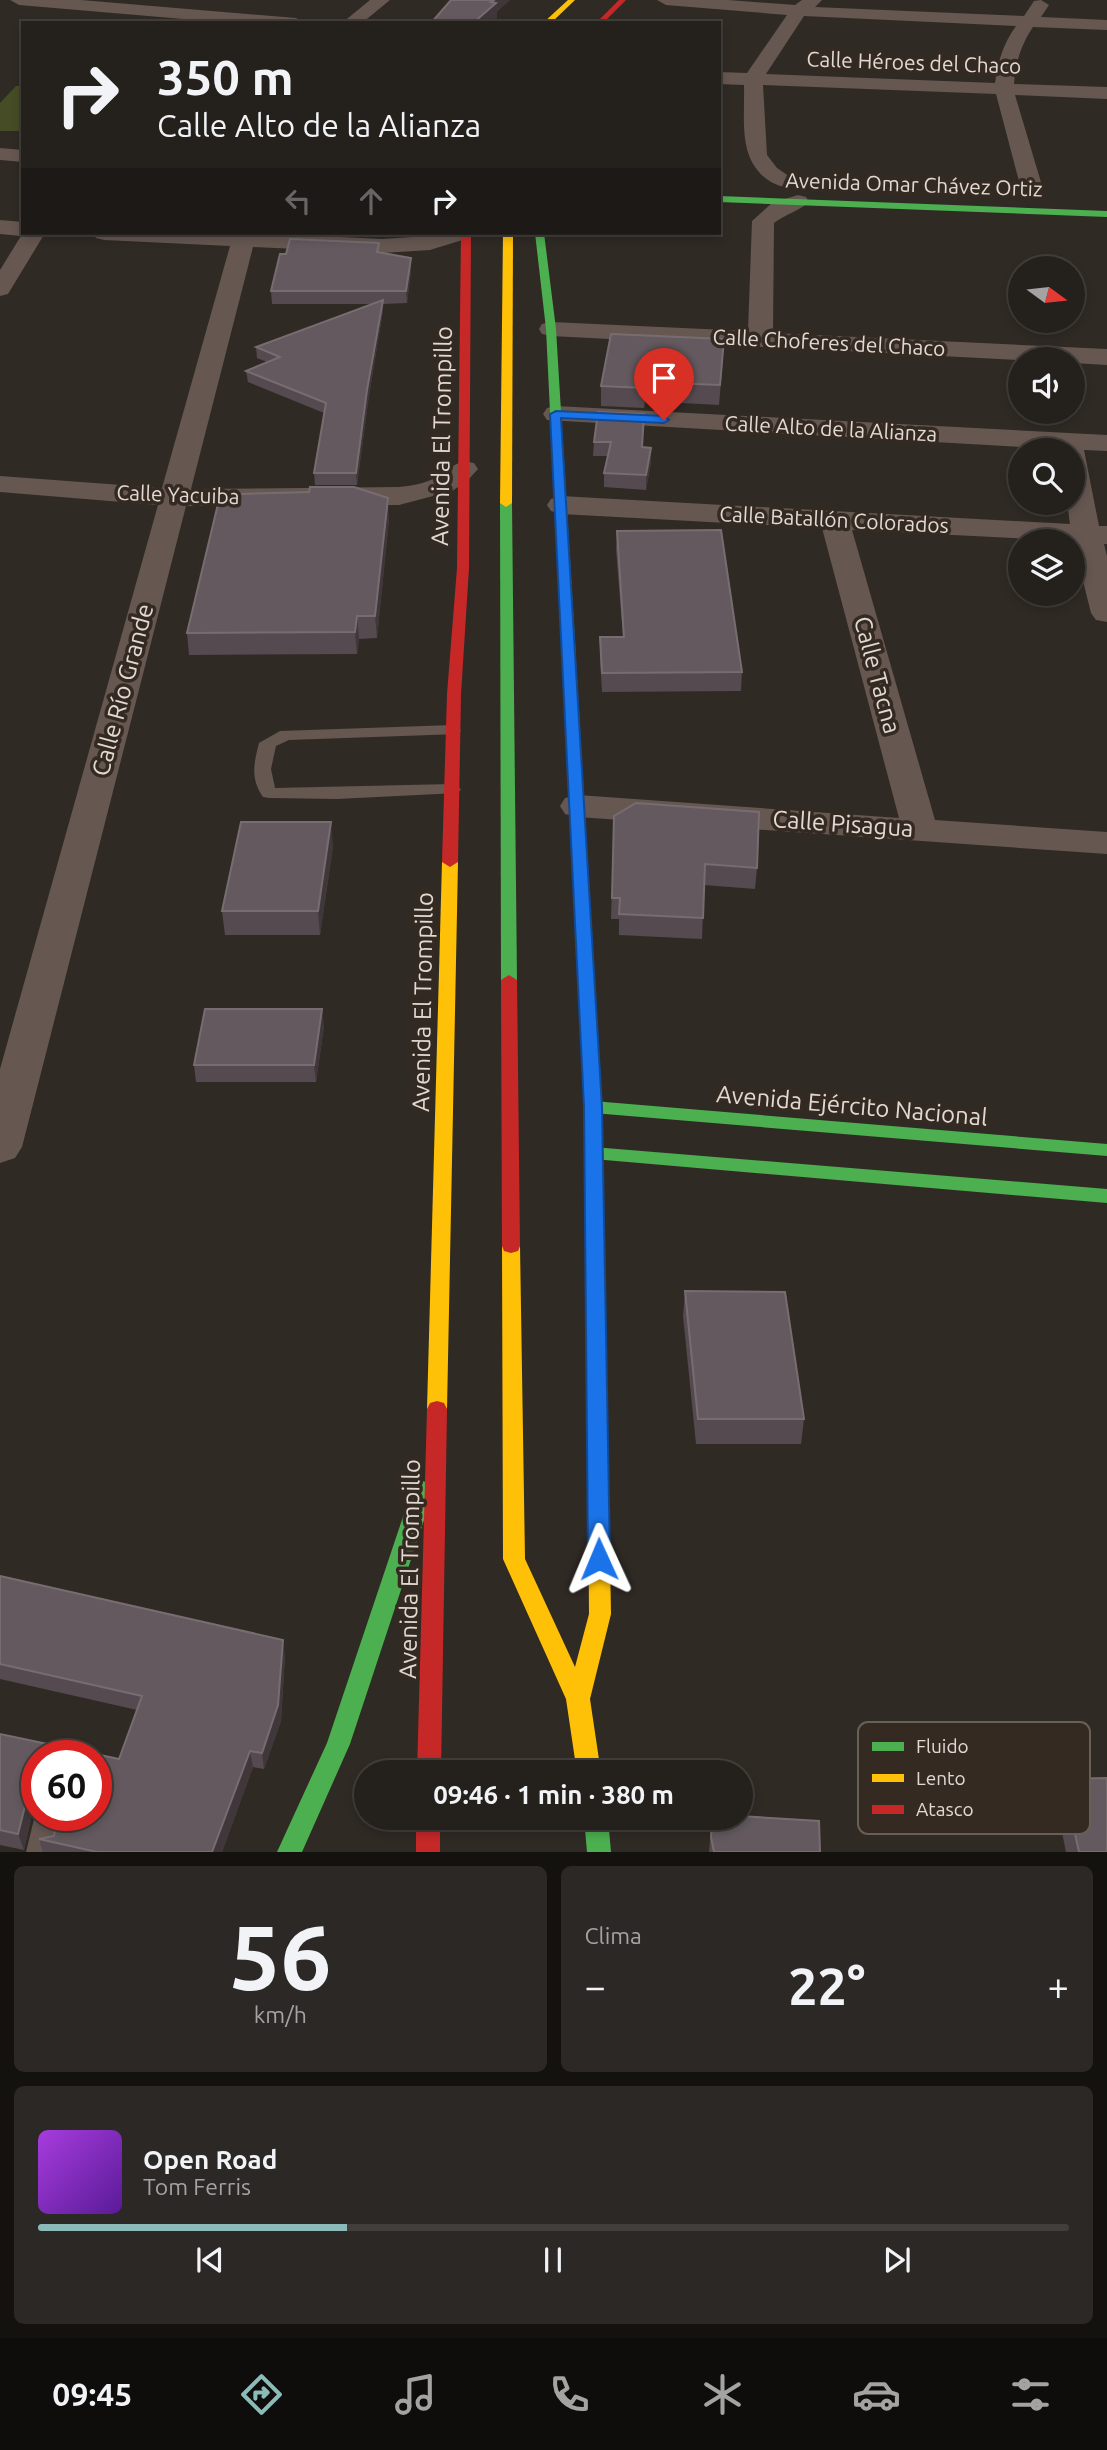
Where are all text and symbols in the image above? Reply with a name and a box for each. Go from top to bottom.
street label: Calle Héroes del Chaco [806,46,1022,78]
icon: right [42,49,133,140]
text: 350 m [157,49,294,104]
text: Calle Alto de la Alianza [157,107,481,143]
street label: Avenida Omar Chávez Ortiz [785,168,1043,200]
icon: left [279,182,317,220]
icon: ahead [352,182,390,220]
icon: right [425,182,463,220]
north arrow [1008,256,1085,332]
map controls [1008,256,1085,606]
street label: Calle Choferes del Chaco [712,324,946,360]
street label: Avenida El Trompillo [426,326,457,546]
button: sound [1008,347,1085,424]
pin [634,348,694,420]
icon: arrive [645,359,683,397]
street label: Calle Alto de la Alianza [724,410,938,446]
button: search [1008,438,1085,515]
street label: Calle Yacuiba [116,480,240,508]
street label: Calle Batallón Colorados [719,501,949,537]
button: layers [1008,529,1085,606]
street label: Calle Río Grande [87,601,158,779]
street label: Calle Tacna [849,613,906,736]
street label: Calle Pisagua [772,805,914,842]
street label: Avenida El Trompillo [407,892,438,1112]
street label: Avenida Ejército Nacional [715,1080,989,1131]
street label: Avenida El Trompillo [394,1459,425,1679]
position arrow [562,1522,636,1596]
legend [858,1722,1090,1834]
text: Fluido [916,1735,969,1757]
speed limit sign: 60 [21,1740,112,1831]
text: Lento [916,1767,966,1789]
text: 09:46 · 1 min · 380 m [433,1780,674,1809]
text: Atasco [916,1798,974,1820]
text: 56 [229,1905,332,2007]
text: Clima [585,1923,642,1948]
text: 22° [788,1957,865,2015]
text: − [585,1965,606,2007]
text: + [1048,1965,1069,2007]
text: km/h [254,2002,307,2027]
text: Open Road [143,2145,277,2174]
text: Tom Ferris [143,2174,251,2199]
icon: previous [191,2241,229,2279]
icon: pause [534,2241,572,2279]
icon: next [878,2241,916,2279]
icon: directions [237,2370,286,2419]
icon: music [391,2370,440,2419]
icon: phone [545,2370,594,2419]
icon: climate [698,2370,747,2419]
icon: car [852,2370,901,2419]
icon: filters [1006,2370,1055,2419]
text: 09:45 [52,2376,132,2412]

